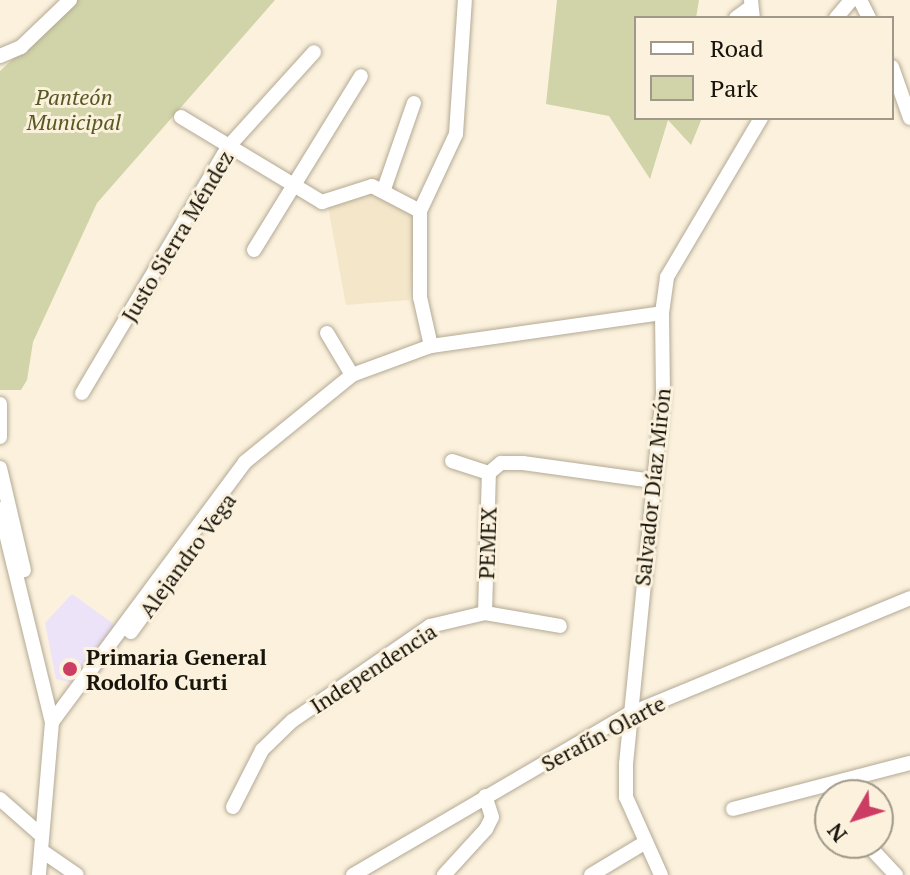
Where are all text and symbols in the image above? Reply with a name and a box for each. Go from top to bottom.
legend [634,16,894,120]
text: Road [710,32,764,64]
text: Park [710,72,758,104]
park label: Panteón Municipal [27,83,121,134]
street label: Justo Sierra Méndez [115,146,239,326]
street label: Salvador Díaz Mirón [628,387,676,587]
street label: Alejandro Vega [133,487,241,623]
street label: PEMEX [473,506,501,580]
street label: Independencia [305,617,441,719]
place label: Primaria General Rodolfo Curti [86,643,267,694]
marker: Primaria General Rodolfo Curti [61,660,79,678]
street label: Serafín Olarte [536,689,670,777]
north arrow [814,779,894,859]
text: N [820,818,853,849]

